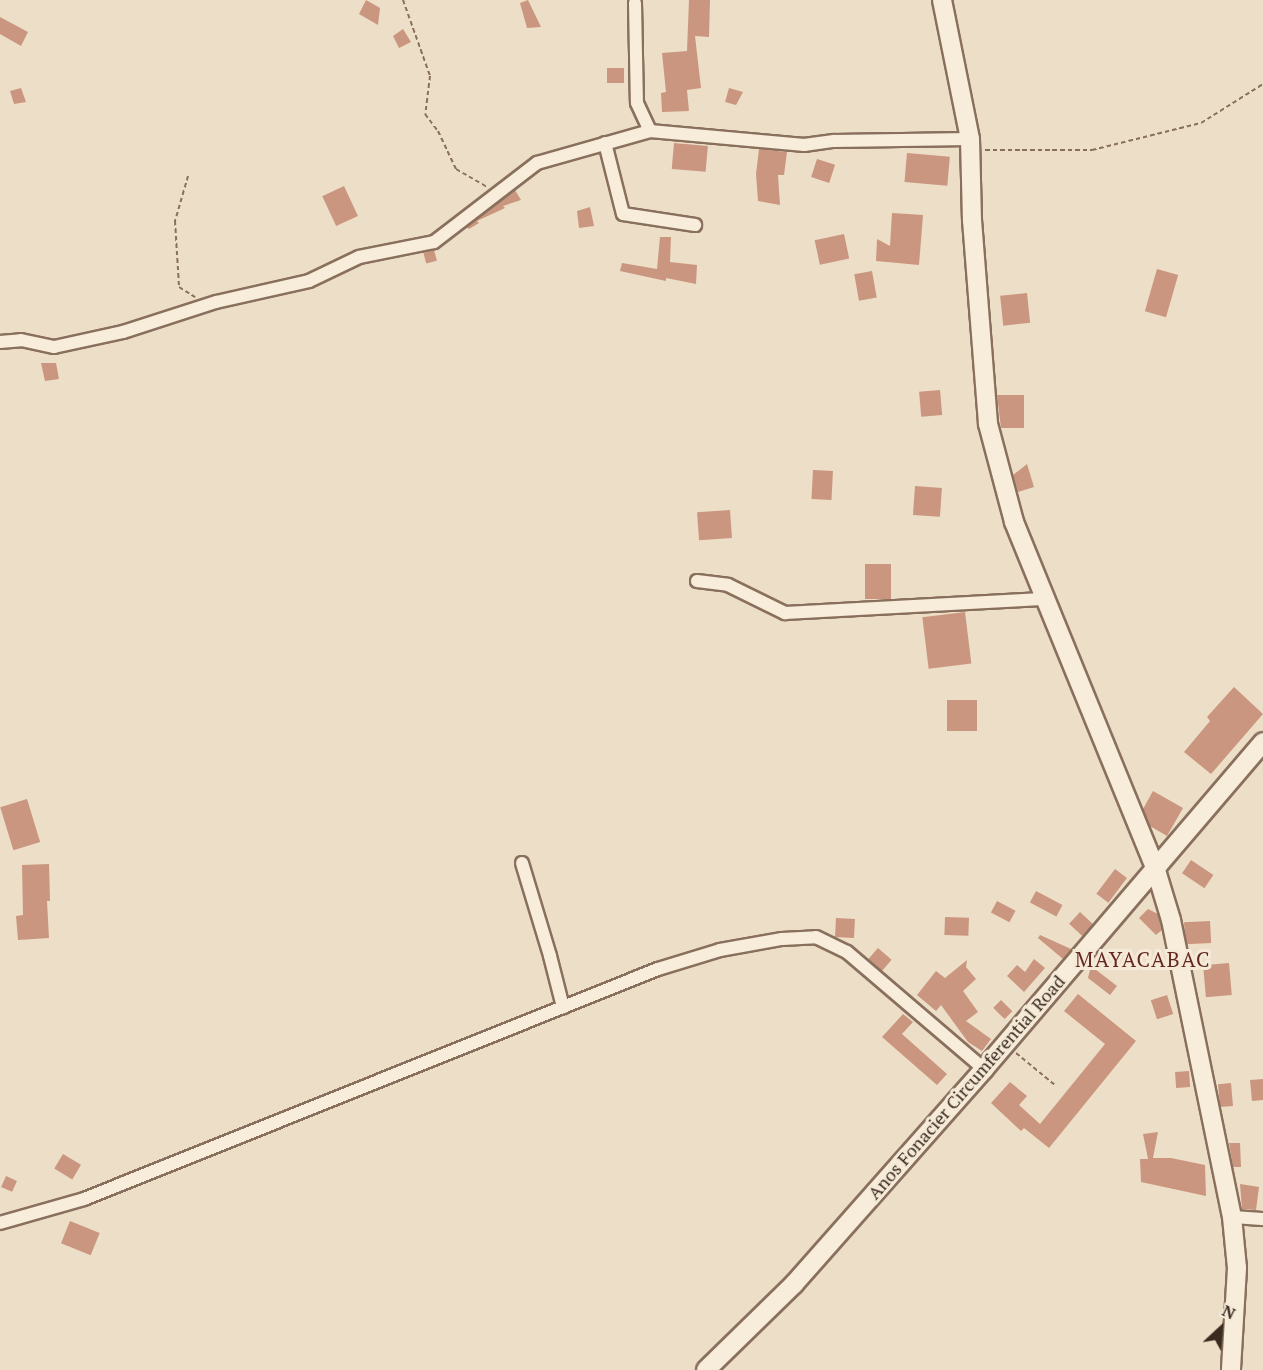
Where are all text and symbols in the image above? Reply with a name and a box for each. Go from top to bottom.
district label: MAYACABAC [1075,946,1211,972]
street label: Anos Fonacier Circumferential Road [863,971,1069,1203]
north arrow [1191,1298,1251,1358]
text: N [1219,1299,1239,1324]

